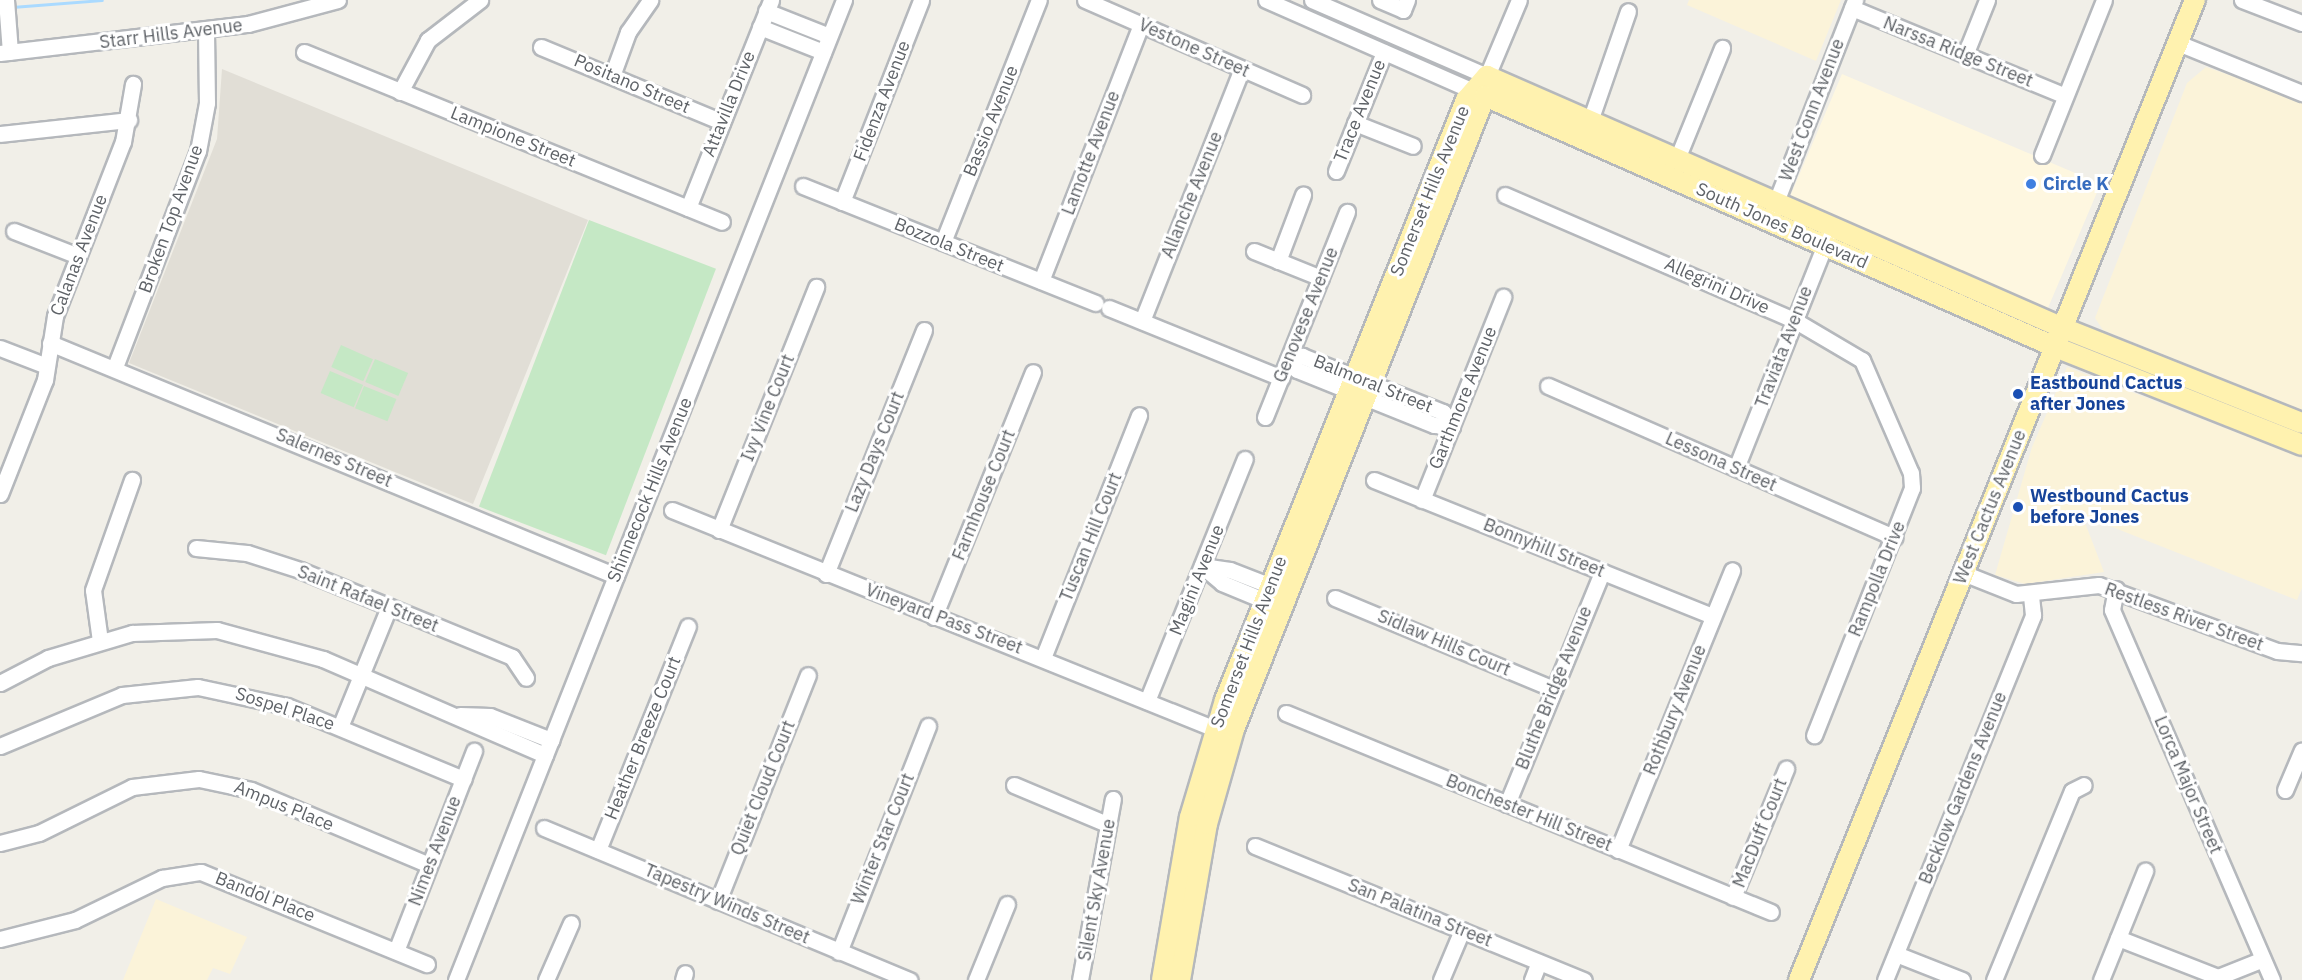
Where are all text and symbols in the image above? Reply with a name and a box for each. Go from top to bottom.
street label: Narssa Ridge Street [1880,12,2036,92]
street label: Vestone Street [1135,14,1253,82]
street label: Starr Hills Avenue [98,15,244,53]
street label: West Conn Avenue [1775,36,1849,184]
street label: Fidenza Avenue [849,38,915,164]
street label: Attavilla Drive [698,48,760,160]
street label: Positano Street [571,50,693,118]
street label: Trace Avenue [1330,57,1390,165]
street label: Bassio Avenue [959,62,1023,180]
street label: Lamotte Avenue [1057,88,1125,218]
street label: Lampione Street [447,102,579,172]
street label: Somerset Hills Avenue [1386,103,1474,279]
street label: Allanche Avenue [1157,129,1227,261]
street label: Broken Top Avenue [134,142,208,296]
place label: Circle K [2043,173,2109,195]
marker: Circle K [2024,177,2038,191]
street label: South Jones Boulevard [1693,178,1871,274]
street label: Calanas Avenue [46,191,112,319]
street label: Bozzola Street [891,213,1007,277]
street label: Genovese Avenue [1269,244,1343,386]
street label: Allegrini Drive [1661,253,1773,319]
street label: Traviata Avenue [1751,283,1817,411]
street label: Garthmore Avenue [1425,324,1501,472]
street label: Balmoral Street [1310,350,1436,418]
street label: Ivy Vine Court [737,351,799,465]
place label: Eastbound Cactus after Jones [2030,373,2183,416]
marker: Eastbound Cactus after Jones [2011,387,2025,401]
street label: Lazy Days Court [841,389,909,515]
street label: Shinnecock Hills Avenue [603,394,697,586]
street label: Salernes Street [273,424,395,492]
street label: Farmhouse Court [948,426,1020,564]
street label: West Cactus Avenue [1949,427,2031,587]
street label: Lessona Street [1662,428,1780,496]
street label: Tuscan Hill Court [1055,469,1127,605]
place label: Westbound Cactus before Jones [2030,486,2189,528]
marker: Westbound Cactus before Jones [2011,500,2025,514]
street label: Bonnyhill Street [1480,514,1608,582]
street label: Rampolla Drive [1844,518,1910,640]
street label: Magini Avenue [1165,522,1229,638]
street label: Somerset Hills Avenue [1206,553,1292,731]
street label: Saint Rafael Street [294,561,442,637]
street label: Restless River Street [2102,578,2266,656]
street label: Vineyard Pass Street [862,579,1026,659]
street label: Bluthe Bridge Avenue [1511,603,1597,773]
street label: Sidlaw Hills Court [1374,605,1514,681]
street label: Rothbury Avenue [1639,642,1711,778]
street label: Heather Breeze Court [600,653,686,823]
street label: Sospel Place [233,683,337,735]
street label: Becklow Gardens Avenue [1915,689,2011,887]
street label: Lorca Major Street [2149,713,2227,857]
street label: Quiet Cloud Court [726,717,800,859]
street label: Winter Star Court [847,770,919,908]
street label: Bonchester Hill Street [1443,770,1615,856]
street label: MacDuff Court [1728,775,1792,891]
street label: Ampus Place [231,776,337,836]
street label: Nimes Avenue [404,793,466,909]
street label: Silent Sky Avenue [1074,817,1120,963]
street label: Tapestry Winds Street [641,859,813,949]
street label: Bandol Place [212,867,318,927]
street label: San Palatina Street [1345,874,1495,952]

